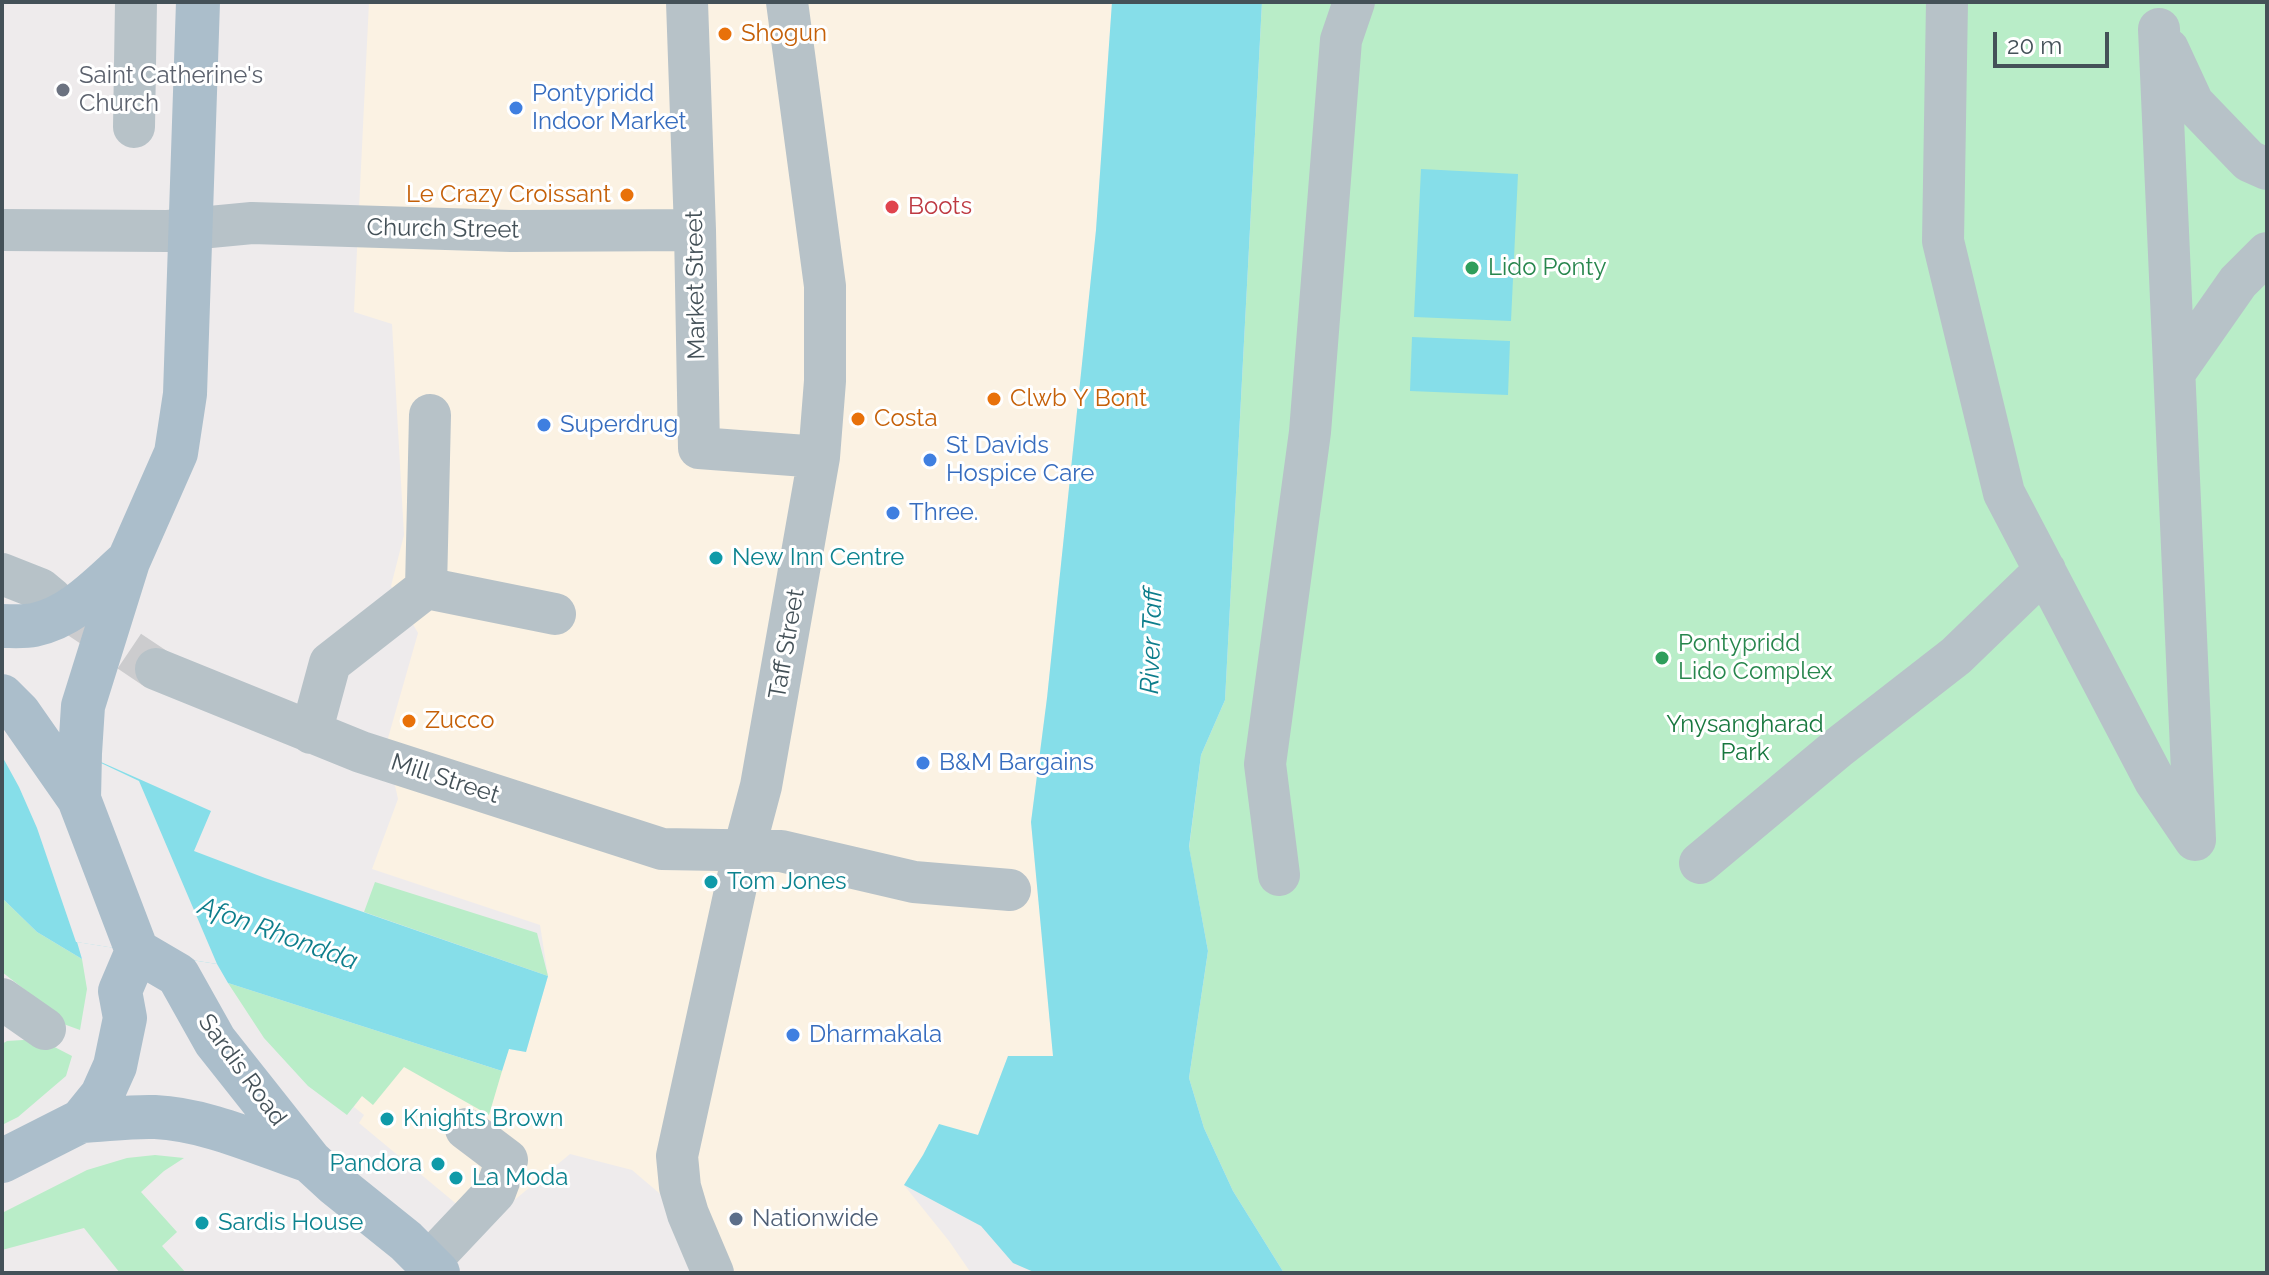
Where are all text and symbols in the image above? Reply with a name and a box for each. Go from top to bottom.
scale bar [1997,16,2113,66]
place label: Shogun [741,20,827,48]
marker: Shogun [716,25,734,43]
text: 20 m [2007,31,2062,60]
place label: Saint Catherine's Church [79,62,263,118]
place label: Pontypridd Indoor Market [532,80,686,136]
marker: Saint Catherine's Church [54,81,72,99]
marker: Pontypridd Indoor Market [507,99,525,117]
place label: Le Crazy Croissant [406,181,611,209]
marker: Le Crazy Croissant [618,186,636,204]
place label: Boots [908,193,972,221]
marker: Boots [883,198,901,216]
street label: Market Street [680,210,712,360]
street label: Church Street [366,213,520,245]
place label: Lido Ponty [1488,254,1606,282]
marker: Lido Ponty [1463,259,1481,277]
place label: Clwb Y Bont [1010,385,1147,413]
marker: Clwb Y Bont [985,390,1003,408]
place label: Costa [874,405,937,433]
marker: Costa [849,410,867,428]
place label: Superdrug [560,411,678,439]
marker: Superdrug [535,416,553,434]
place label: St Davids Hospice Care [946,432,1094,488]
marker: St Davids Hospice Care [921,451,939,469]
place label: Three. [909,499,978,527]
marker: Three. [884,504,902,522]
place label: New Inn Centre [732,544,904,572]
marker: New Inn Centre [707,549,725,567]
street label: Taff Street [763,586,811,702]
water label: River Taff [1135,587,1169,695]
place label: Pontypridd Lido Complex [1678,630,1832,686]
marker: Pontypridd Lido Complex [1653,649,1671,667]
place label: Zucco [425,707,494,735]
park label: Ynysangharad Park [1666,711,1824,767]
marker: Zucco [400,712,418,730]
street label: Mill Street [387,748,503,810]
place label: B&M Bargains [939,749,1094,777]
marker: B&M Bargains [914,754,932,772]
place label: Tom Jones [727,868,847,896]
marker: Tom Jones [702,873,720,891]
water label: Afon Rhondda [194,891,362,977]
street label: Sardis Road [192,1008,292,1132]
place label: Dharmakala [809,1021,942,1049]
marker: Dharmakala [784,1026,802,1044]
place label: Knights Brown [403,1105,563,1133]
marker: Knights Brown [378,1110,396,1128]
place label: Pandora [329,1150,422,1178]
marker: Pandora [429,1155,447,1173]
place label: La Moda [472,1164,568,1192]
marker: La Moda [447,1169,465,1187]
place label: Nationwide [752,1205,878,1233]
place label: Sardis House [218,1209,363,1237]
marker: Nationwide [727,1210,745,1228]
marker: Sardis House [193,1214,211,1232]

